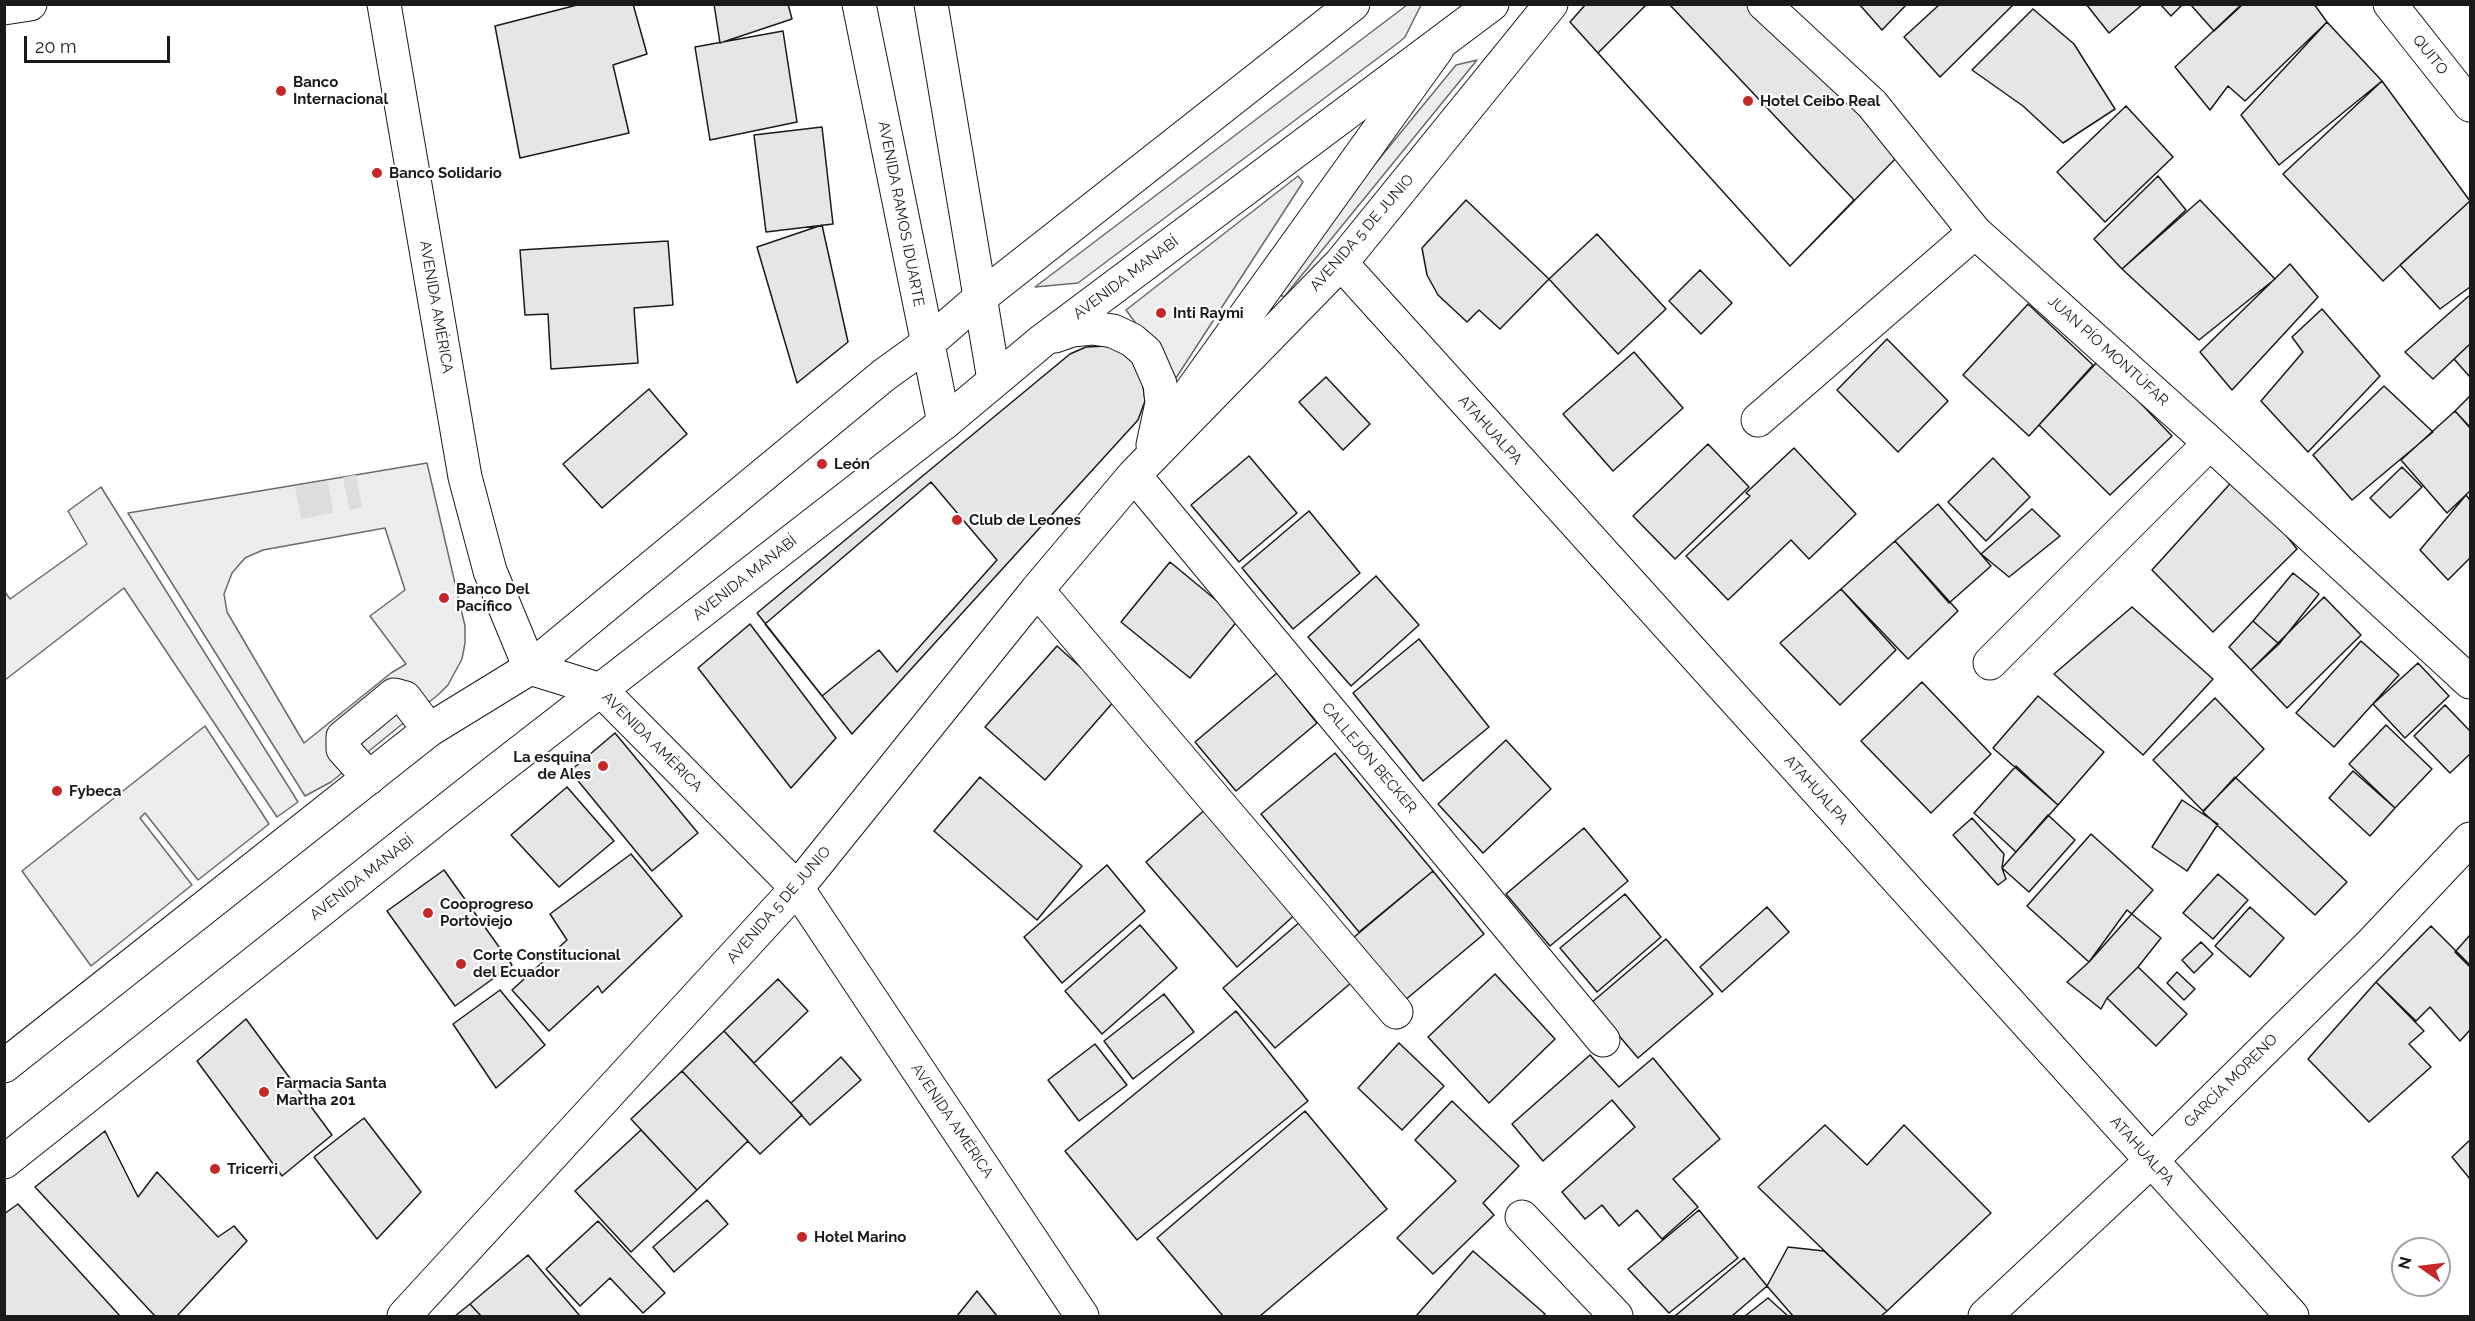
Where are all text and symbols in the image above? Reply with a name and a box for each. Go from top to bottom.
scale bar [27,24,172,62]
street label: QUITO [2408,31,2452,79]
text: 20 m [35,36,77,57]
place label: Banco Internacional [293,73,388,108]
marker: Banco Internacional [274,84,288,98]
place label: Hotel Ceibo Real [1760,92,1880,110]
marker: Hotel Ceibo Real [1741,94,1755,108]
street label: AVENIDA RAMOS IDUARTE [874,120,928,308]
place label: Banco Solidario [389,164,502,182]
marker: Banco Solidario [370,166,384,180]
street label: AVENIDA 5 DE JUNIO [1306,171,1418,295]
street label: AVENIDA MANABÍ [1070,233,1182,323]
street label: AVENIDA AMÉRICA [415,239,457,375]
street label: JUAN PÍO MONTÚFAR [2044,292,2172,410]
place label: Inti Raymi [1173,304,1244,322]
marker: Inti Raymi [1154,306,1168,320]
street label: ATAHUALPA [1454,392,1526,468]
place label: León [834,455,870,473]
marker: León [815,457,829,471]
place label: Club de Leones [969,511,1081,529]
marker: Club de Leones [950,513,964,527]
street label: AVENIDA MANABÍ [689,532,801,624]
place label: Banco Del Pacífico [456,580,529,615]
marker: Banco Del Pacífico [437,591,451,605]
street label: AVENIDA AMÉRICA [598,688,706,796]
street label: CALLEJÓN BECKER [1318,699,1420,817]
place label: La esquina de Ales [513,748,591,783]
street label: ATAHUALPA [1780,752,1852,828]
marker: La esquina de Ales [596,759,610,773]
place label: Fybeca [69,782,121,800]
marker: Fybeca [50,784,64,798]
street label: AVENIDA MANABÍ [306,832,418,924]
street label: AVENIDA 5 DE JUNIO [723,843,835,967]
place label: Cooprogreso Portoviejo [440,895,533,930]
marker: Cooprogreso Portoviejo [421,906,435,920]
place label: Corte Constitucional del Ecuador [473,946,621,981]
marker: Corte Constitucional del Ecuador [454,957,468,971]
street label: GARCÍA MORENO [2180,1030,2282,1132]
street label: AVENIDA AMÉRICA [907,1060,997,1182]
place label: Farmacia Santa Martha 201 [276,1074,387,1109]
marker: Farmacia Santa Martha 201 [257,1085,271,1099]
street label: ATAHUALPA [2106,1113,2178,1189]
place label: Tricerri [227,1160,278,1178]
marker: Tricerri [208,1162,222,1176]
place label: Hotel Marino [814,1228,906,1246]
marker: Hotel Marino [795,1230,809,1244]
north arrow [2391,1237,2451,1297]
text: N [2394,1255,2416,1271]

